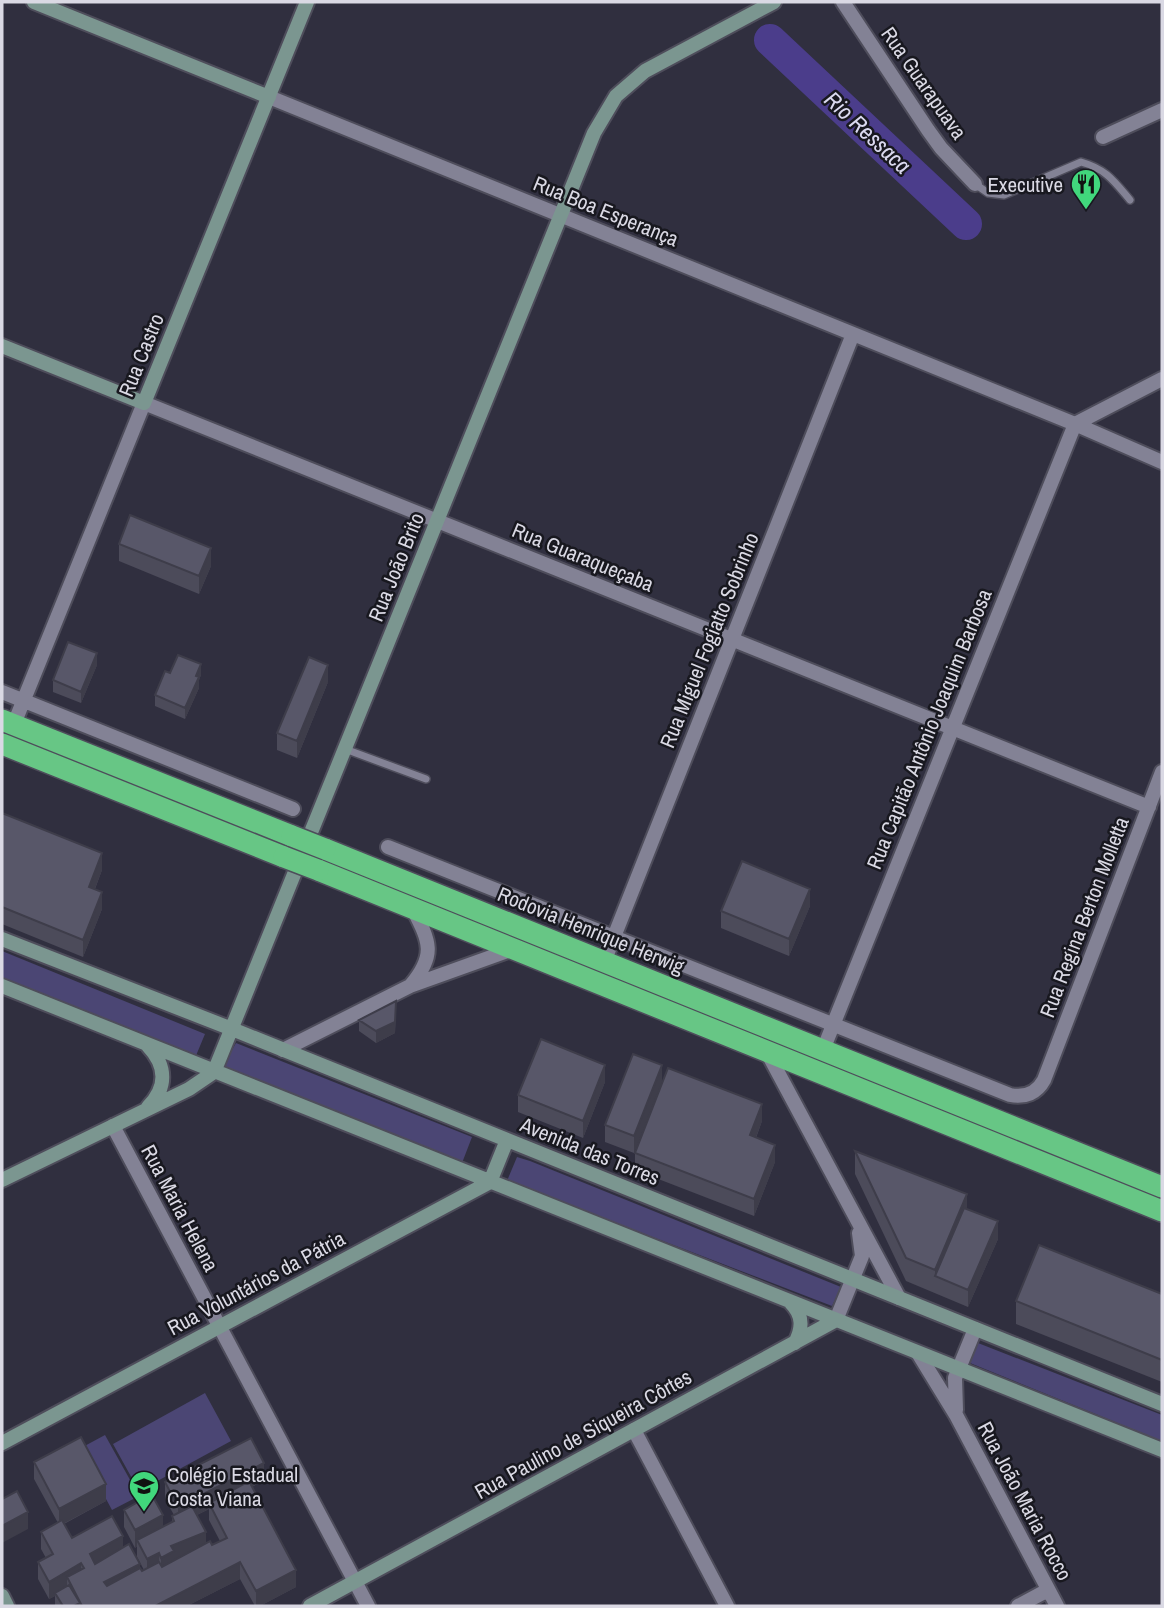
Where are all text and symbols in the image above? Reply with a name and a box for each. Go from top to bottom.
street label: Rua Guarapuava [875,21,974,145]
water label: Rio Ressaca [818,84,918,180]
restaurant icon: Executive [1069,167,1103,211]
street label: Rua Boa Esperança [529,169,683,253]
place label: Executive [987,170,1063,199]
street label: Rua Castro [111,309,171,401]
street label: Rua João Brito [361,508,431,626]
street label: Rua Guaraqueçaba [508,515,659,599]
street label: Rua Miguel Fogiatto Sobrinho [652,528,766,752]
street label: Rua Capitão Antônio Joaquim Barbosa [859,584,999,873]
street label: Rua Regina Berton Molletta [1032,812,1136,1021]
street label: Rodovia Henrique Herwig [493,879,689,981]
street label: Avenida das Torres [515,1110,664,1192]
street label: Rua Maria Helena [134,1140,226,1277]
street label: Rua Voluntários da Pátria [162,1224,350,1342]
street label: Rua Paulino de Siqueira Côrtes [469,1362,697,1506]
street label: Rua João Maria Rocco [971,1416,1079,1586]
place label: Colégio Estadual Costa Viana [167,1460,298,1513]
school or university icon: Colégio Estadual Costa Viana [127,1469,161,1513]

